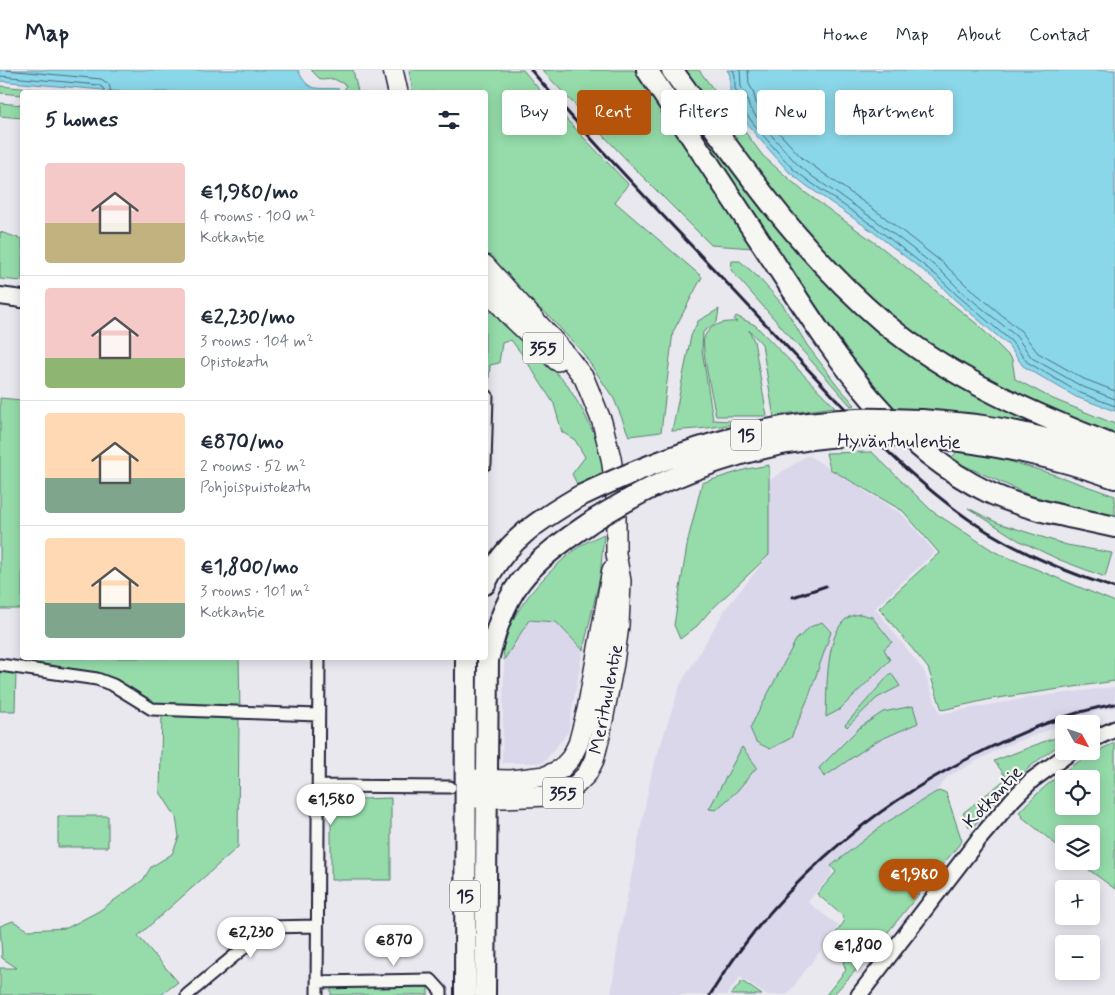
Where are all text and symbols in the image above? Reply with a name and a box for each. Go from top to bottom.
text: Map [25,19,69,50]
text: Home [823,23,868,47]
text: Map [896,23,929,47]
text: About [957,23,1001,47]
text: Contact [1029,23,1090,47]
chip: Buy [502,90,567,135]
chip: Rent [577,90,651,135]
chip: Filters [661,90,747,135]
chip: New [757,90,825,135]
chip: Apartment [835,90,953,135]
text: 5 homes [45,106,118,134]
icon: filters [435,106,463,134]
text: €1,980/mo [200,178,298,206]
icon: home [85,183,145,243]
text: 4 rooms · 100 m² [200,206,316,227]
text: Kotkantie [200,227,265,248]
text: €2,230/mo [200,303,295,331]
icon: home [85,308,145,368]
text: 3 rooms · 104 m² [200,331,313,352]
road number: 355 [523,332,563,364]
text: Opistokatu [200,352,268,373]
road number: 15 [731,420,761,450]
text: €870/mo [200,428,284,456]
street label: Hyväntuulentie [837,428,961,455]
icon: home [85,433,145,493]
text: 2 rooms · 52 m² [200,456,306,477]
text: Pohjoispuistokatu [200,477,311,498]
text: €1,800/mo [200,553,298,581]
icon: home [85,558,145,618]
text: 3 rooms · 101 m² [200,581,310,602]
text: Kotkantie [200,602,265,623]
street label: Merituulentie [584,642,629,756]
north arrow [1055,715,1100,760]
map controls [1055,715,1100,980]
street label: Kotkantie [958,760,1029,834]
button: locate [1055,770,1100,815]
road number: 355 [543,778,583,808]
pin: €1,580 [290,784,372,826]
text: €1,580 [307,789,355,810]
button: layers [1055,825,1100,870]
pin: €1,980 [873,858,955,901]
text: €1,980 [890,864,938,885]
road number: 15 [450,880,480,911]
button: + [1055,880,1100,925]
pin: €2,230 [210,916,292,959]
text: €2,230 [228,922,274,943]
pin: €870 [364,924,424,967]
text: €870 [375,930,413,951]
pin: €1,800 [817,930,899,972]
text: €1,800 [834,935,882,956]
button: − [1055,935,1100,980]

